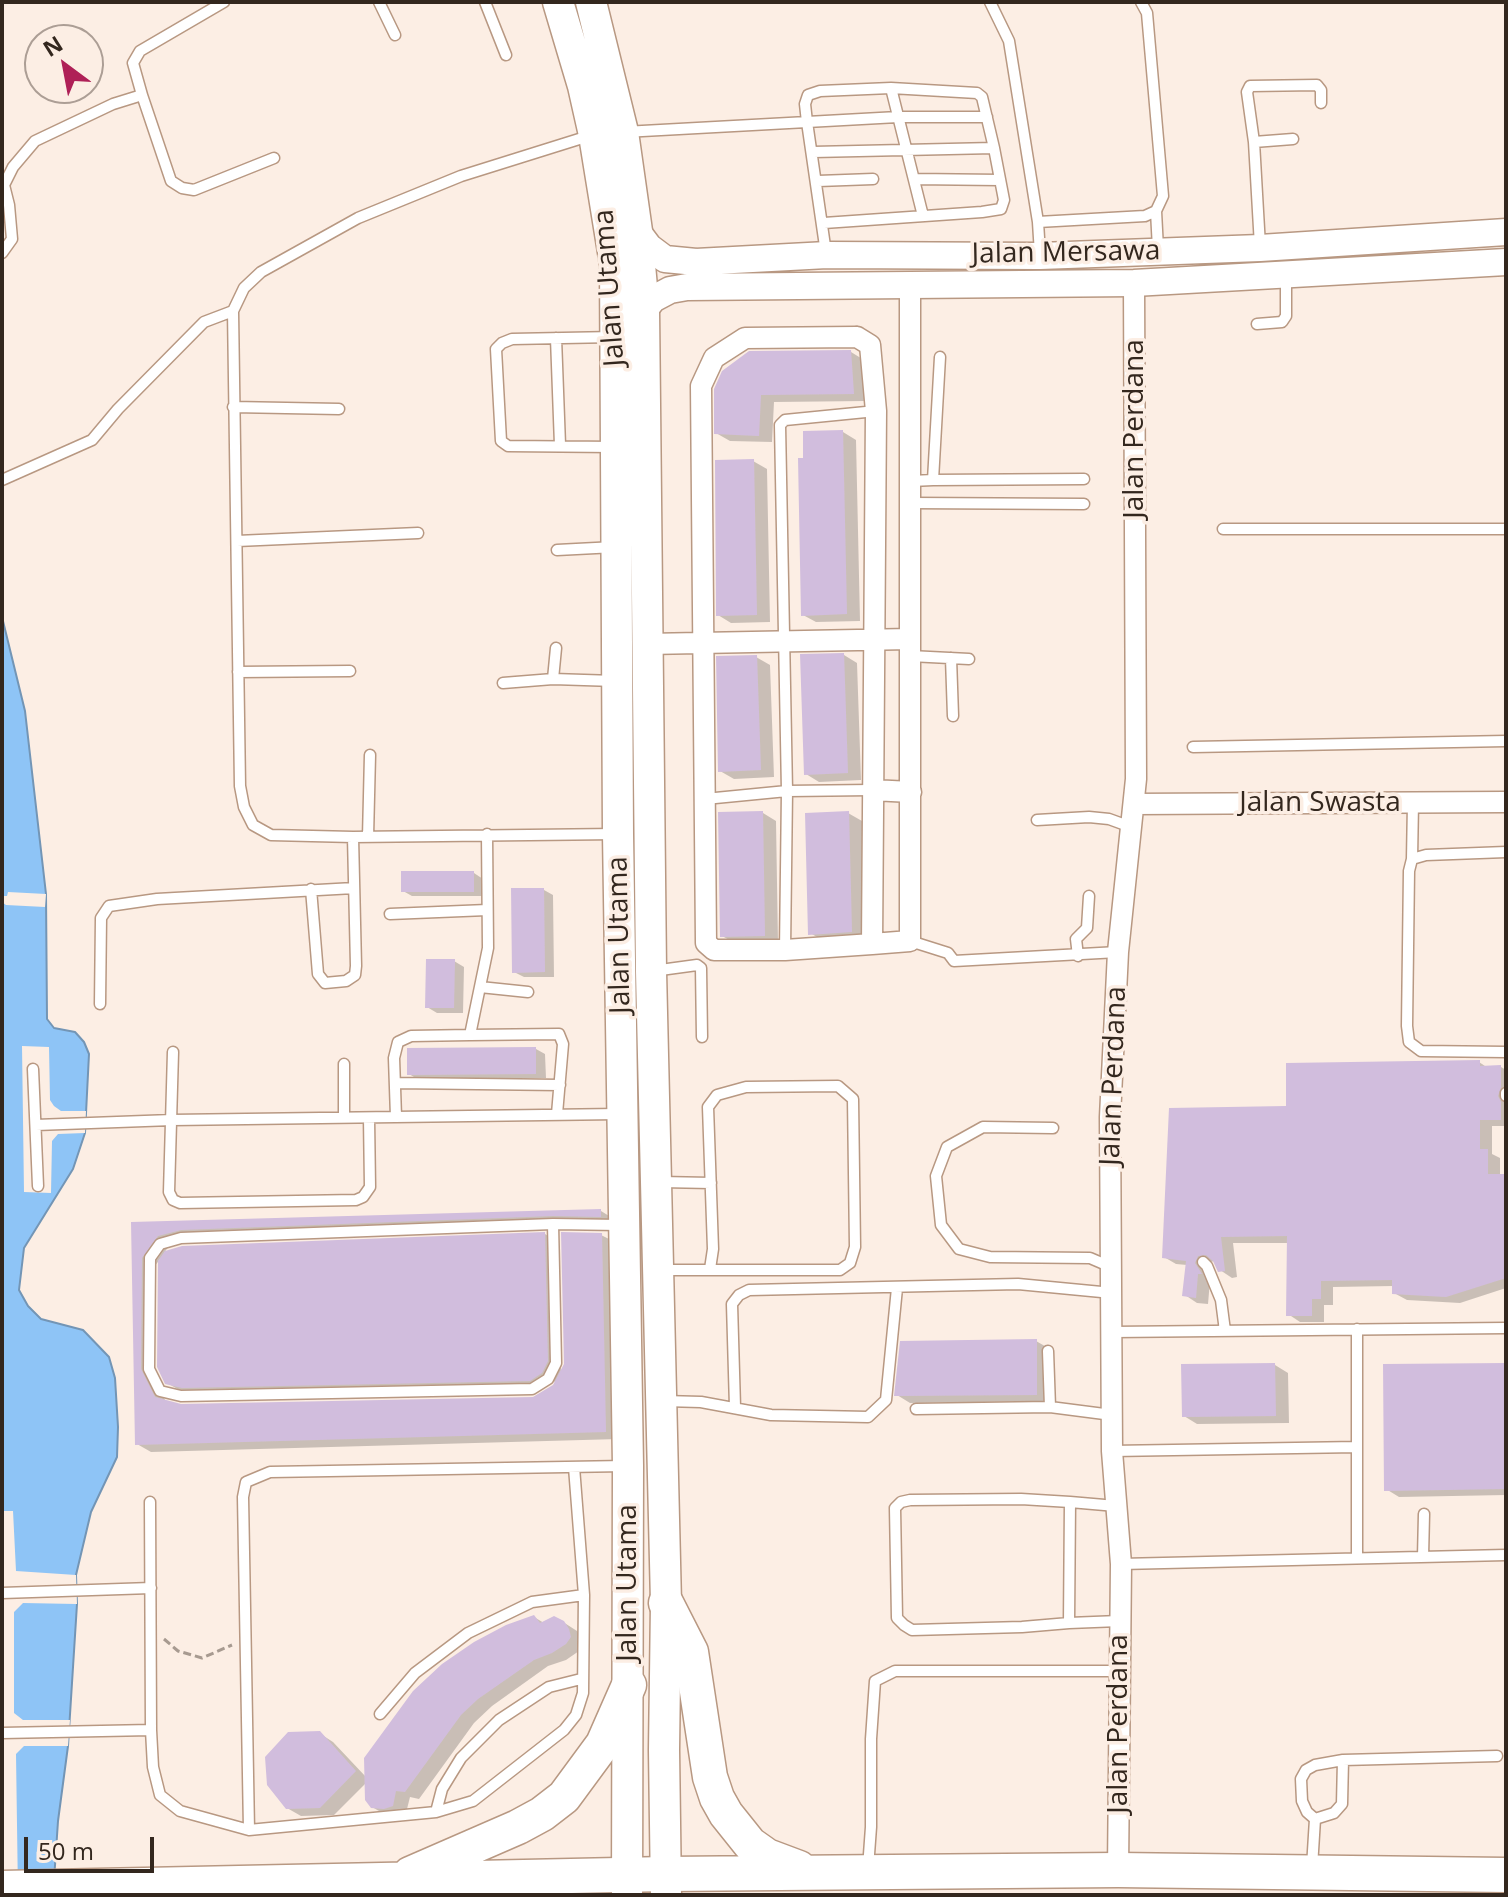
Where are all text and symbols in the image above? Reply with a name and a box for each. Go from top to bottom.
north arrow [24,24,104,104]
text: N [37,28,68,63]
street label: Jalan Utama [588,208,632,368]
street label: Jalan Mersawa [971,235,1161,271]
street label: Jalan Perdana [1118,339,1152,519]
street label: Jalan Swasta [1239,786,1401,820]
street label: Jalan Utama [602,856,638,1014]
street label: Jalan Perdana [1094,986,1134,1166]
street label: Jalan Utama [611,1504,645,1662]
street label: Jalan Perdana [1102,1634,1136,1814]
scale bar [28,1821,158,1871]
text: 50 m [38,1834,94,1867]

